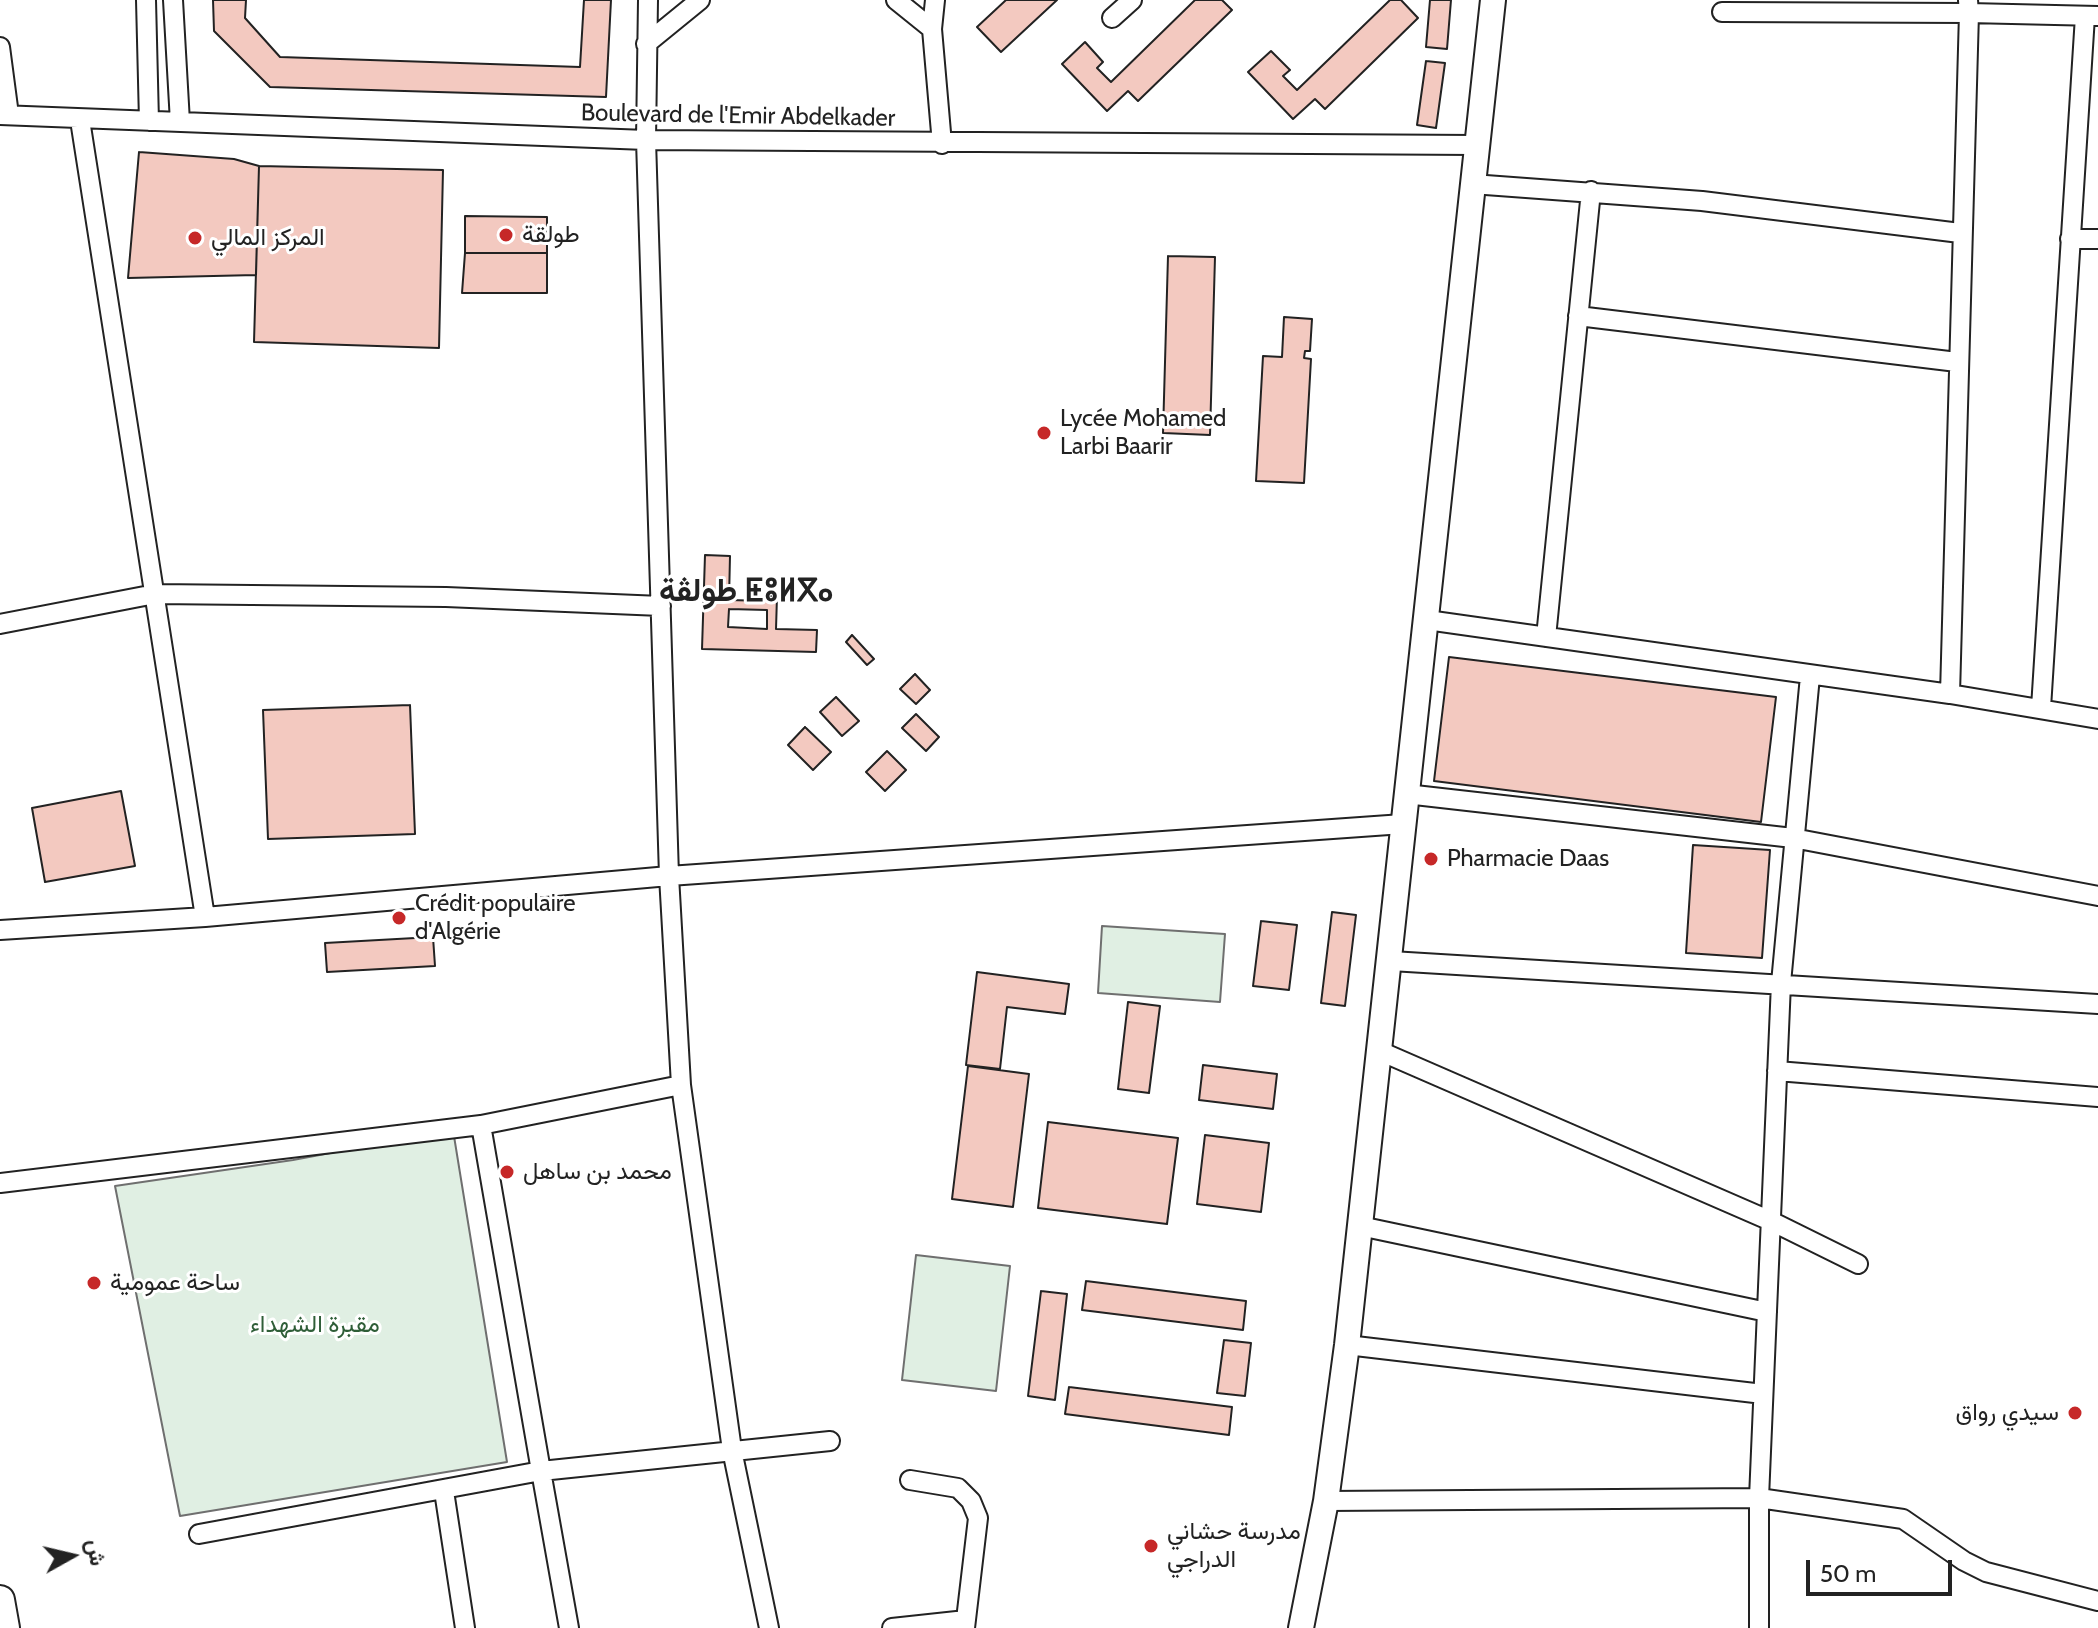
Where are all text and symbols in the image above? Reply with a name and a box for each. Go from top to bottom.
street label: Boulevard de l'Emir Abdelkader [581,99,895,133]
place label: طولقة [522,221,580,249]
place label: المركز المالي [211,224,325,252]
marker: طولقة [497,226,515,244]
marker: المركز المالي [186,229,204,247]
place label: Lycée Mohamed Larbi Baarir [1060,405,1226,461]
marker: Lycée Mohamed Larbi Baarir [1035,424,1053,442]
district label: طولڤة ⵟⵓⵍⴳⴰ [659,573,833,611]
place label: Pharmacie Daas [1447,845,1609,873]
marker: Pharmacie Daas [1422,850,1440,868]
place label: Crédit populaire d'Algérie [415,890,575,946]
marker: Crédit populaire d'Algérie [390,909,408,927]
place label: محمد بن ساهل [523,1158,672,1186]
marker: محمد بن ساهل [498,1163,516,1181]
place label: ساحة عمومية [110,1269,240,1297]
marker: ساحة عمومية [85,1274,103,1292]
park label: مقبرة الشهداء [250,1311,380,1339]
place label: سيدي رواق [1956,1399,2059,1427]
marker: سيدي رواق [2066,1404,2084,1422]
north arrow [32,1516,112,1596]
place label: مدرسة حشاني الدراجي [1167,1518,1301,1574]
marker: مدرسة حشاني الدراجي [1142,1537,1160,1555]
text: ش [81,1538,111,1568]
scale bar [1810,1544,1956,1594]
text: 50 m [1820,1559,1876,1588]

